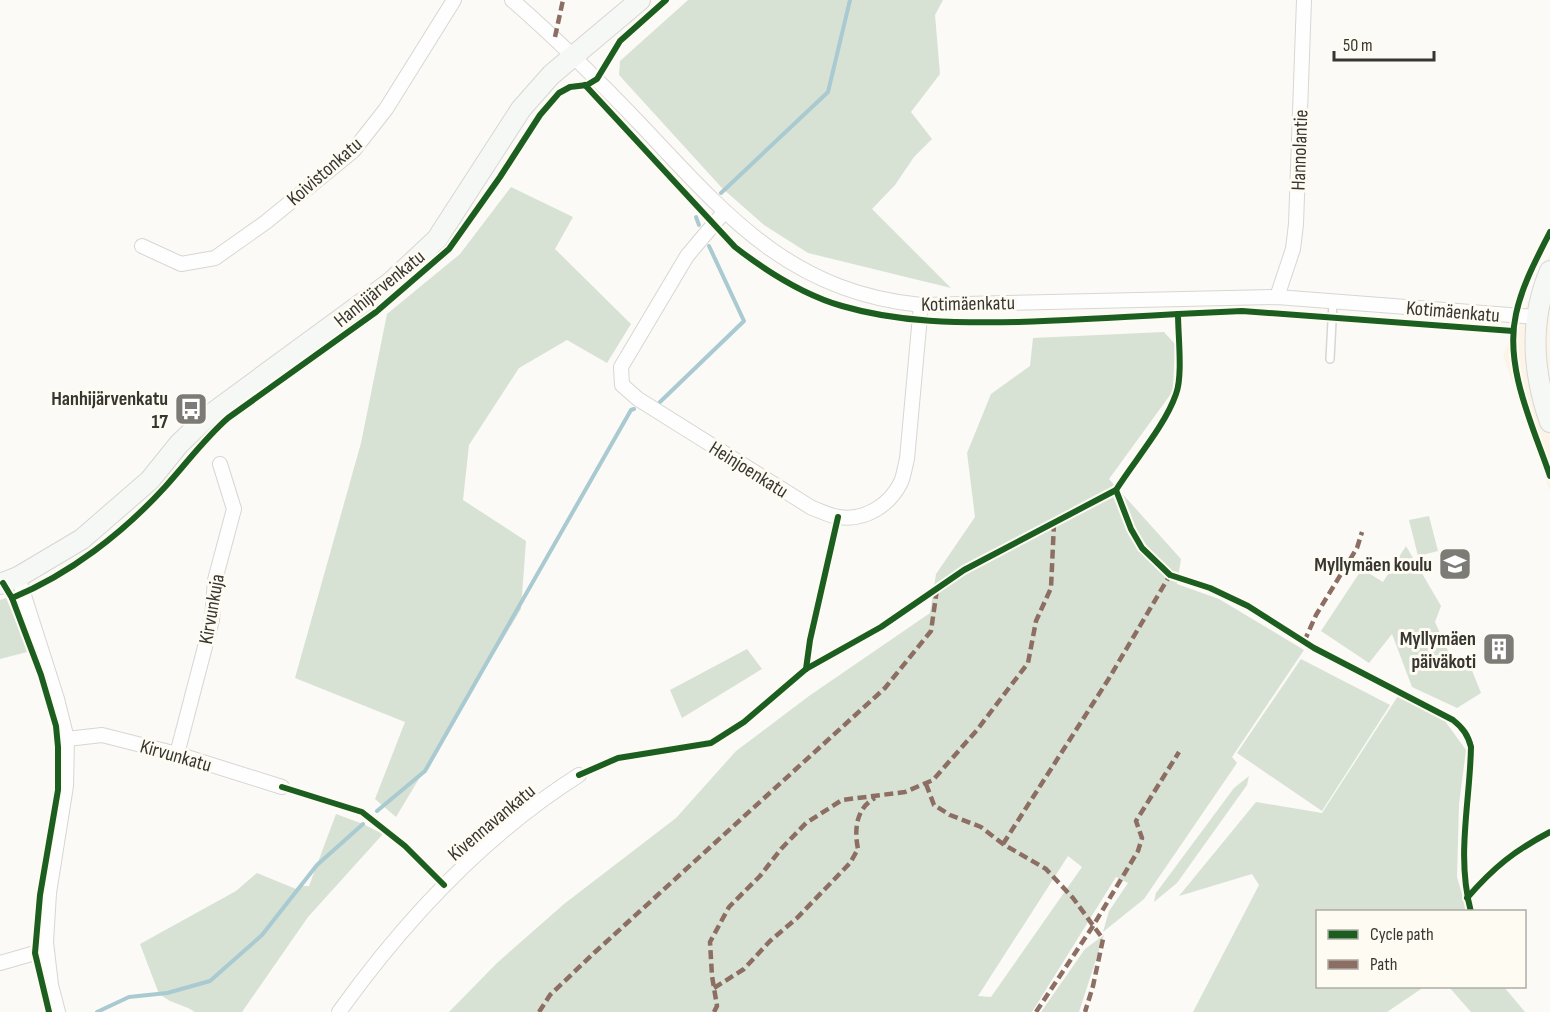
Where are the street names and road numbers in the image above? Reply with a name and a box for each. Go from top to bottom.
street label: Hannolantie [1287,109,1313,191]
street label: Koivistonkatu [282,133,367,211]
street label: Hanhijärvenkatu [329,245,430,333]
street label: Kotimäenkatu [921,291,1015,317]
street label: Kotimäenkatu [1405,296,1501,328]
street label: Heinjoenkatu [704,436,792,504]
street label: Kirvunkuja [194,572,230,646]
street label: Kirvunkatu [137,734,214,778]
street label: Kivennavankatu [443,779,540,866]

